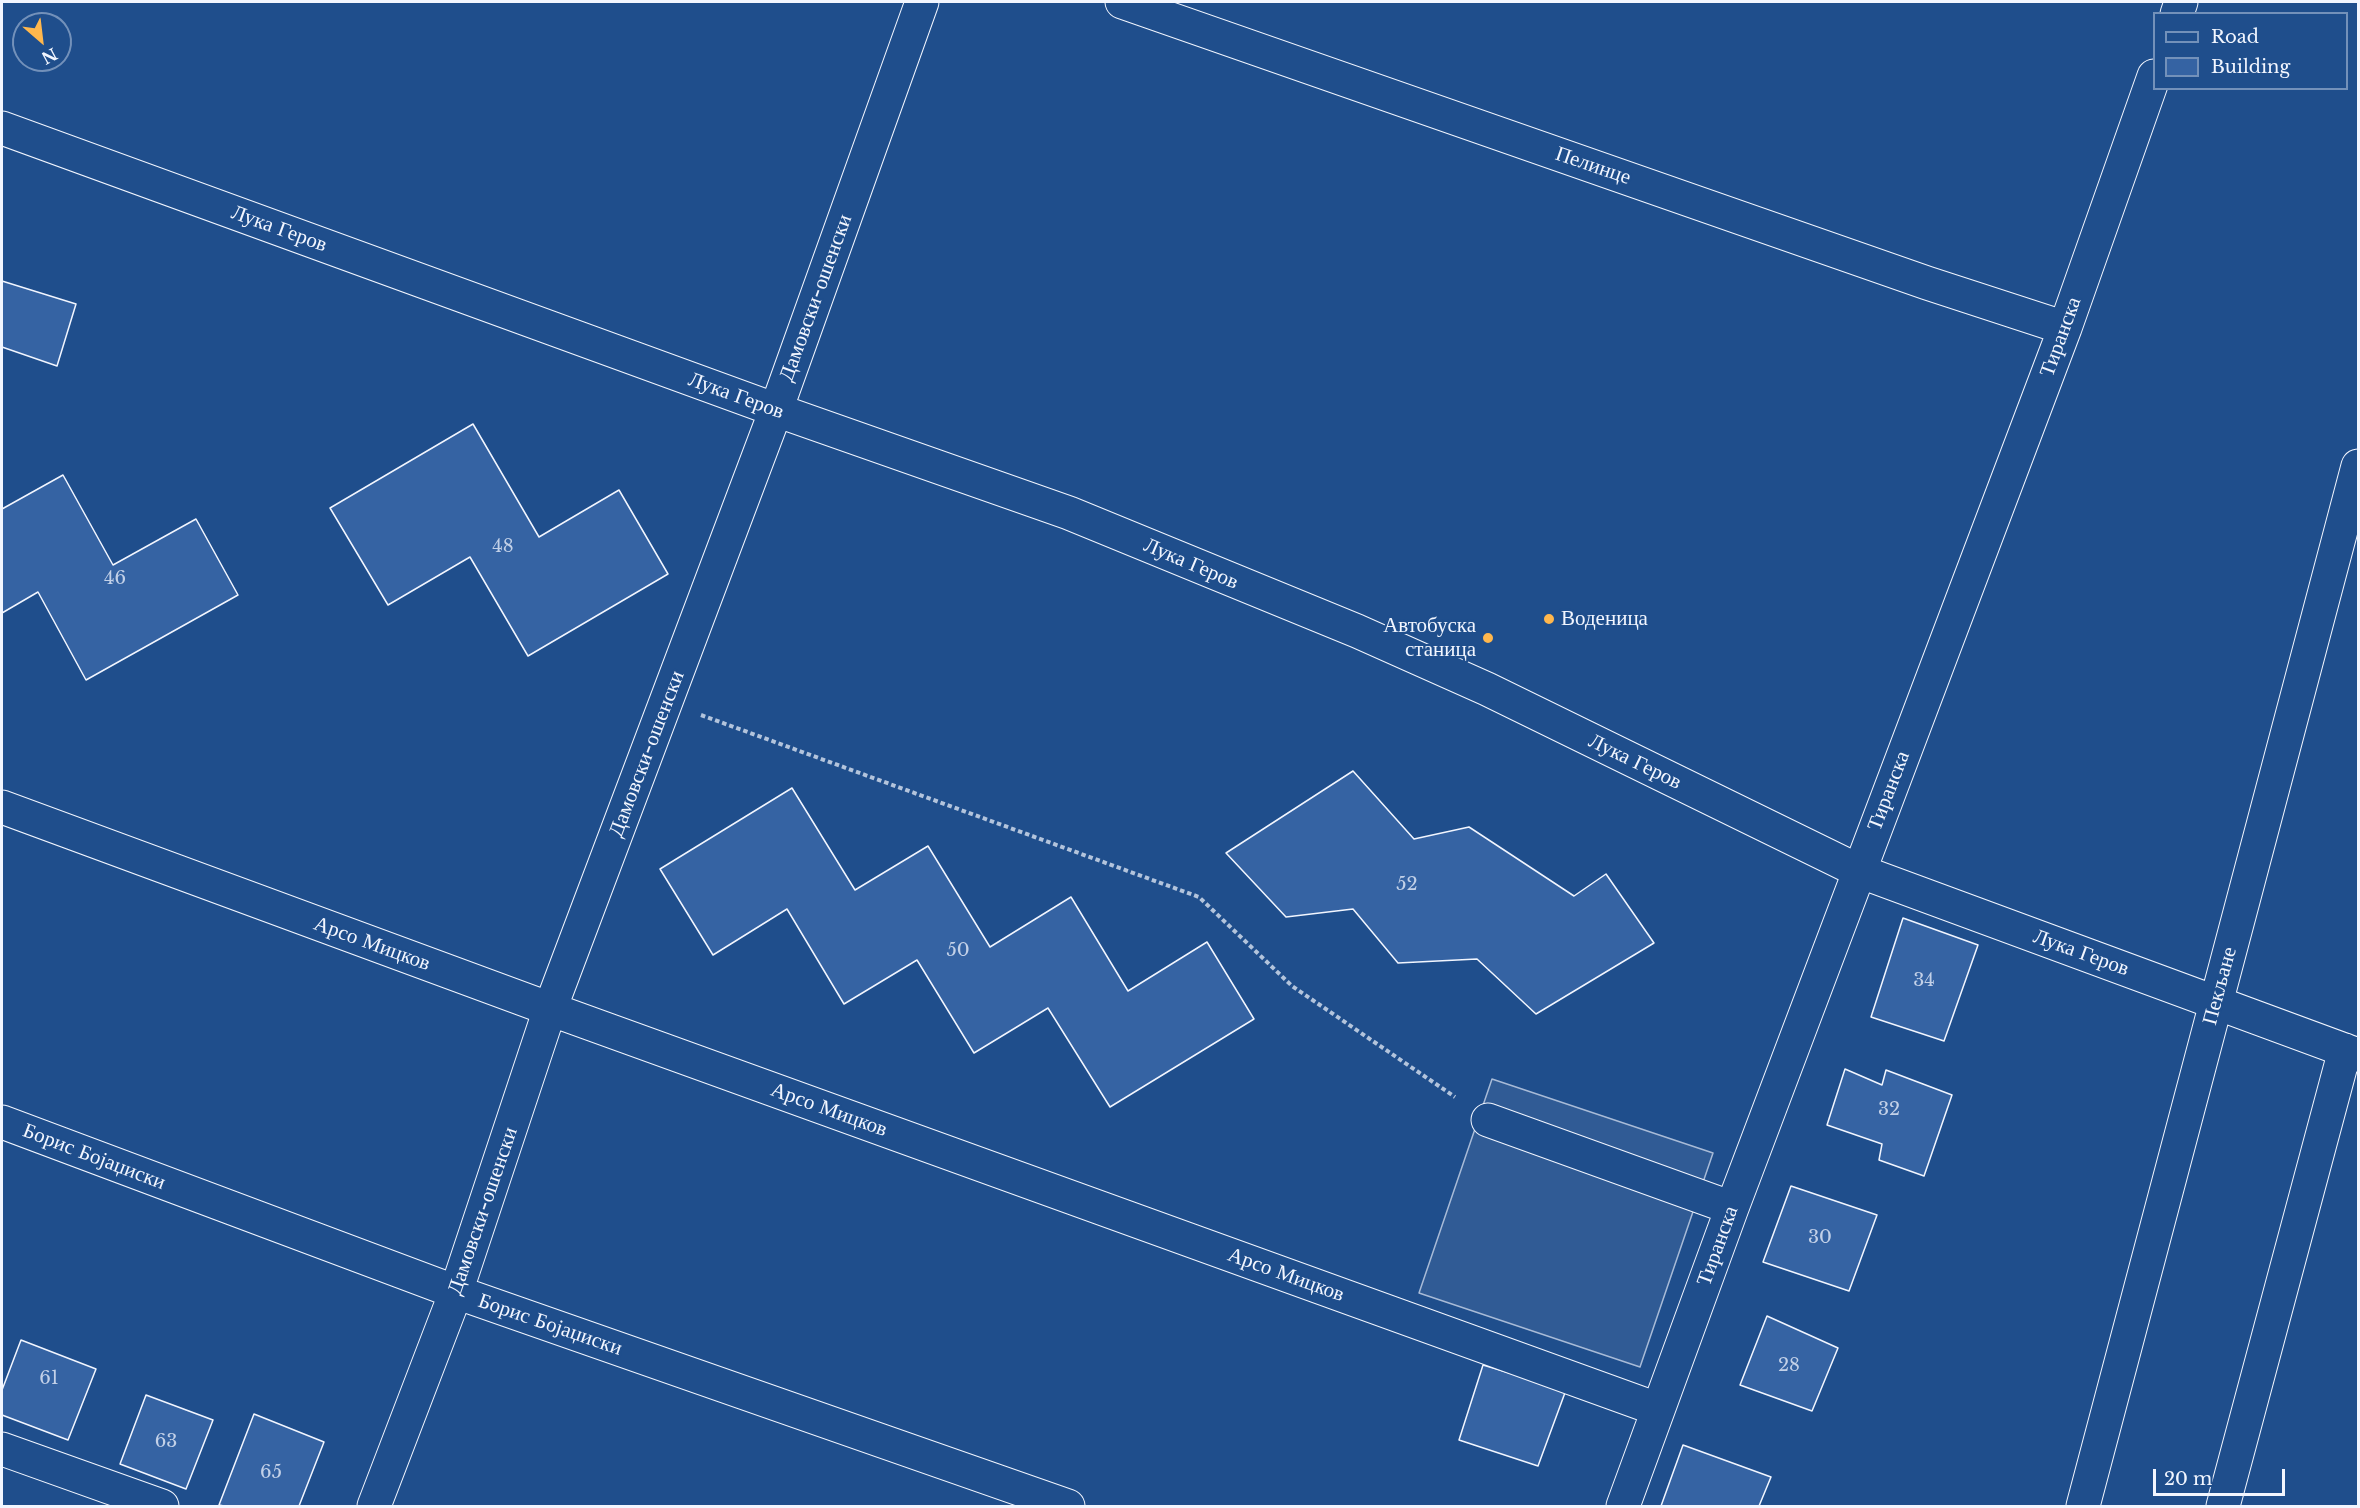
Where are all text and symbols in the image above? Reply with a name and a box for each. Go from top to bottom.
north arrow [12,12,72,72]
legend [2153,12,2348,90]
text: Road [2211,26,2259,48]
text: N [38,44,61,68]
text: Building [2211,56,2290,78]
street label: Пелинце [1552,141,1634,191]
street label: Лука Геров [228,200,330,258]
street label: Дамовски-ошенски [774,211,858,385]
street label: Тиранска [2035,294,2087,380]
street label: Лука Геров [685,367,787,425]
street label: Лука Геров [1140,533,1242,595]
house number: 48 [492,536,514,558]
house number: 46 [104,568,126,590]
place label: Воденица [1561,606,1648,632]
marker: Воденица [1542,612,1556,626]
place label: Автобуска станица [1383,613,1476,663]
marker: Автобуска станица [1481,631,1495,645]
street label: Дамовски-ошенски [604,667,690,841]
street label: Лука Геров [1584,729,1686,795]
street label: Тиранска [1862,748,1916,834]
house number: 52 [1396,874,1418,896]
street label: Арсо Мицков [310,911,434,977]
street label: Лука Геров [2030,924,2132,982]
house number: 50 [946,940,970,962]
street label: Пекљане [2197,944,2243,1028]
house number: 34 [1913,970,1935,992]
street label: Арсо Мицков [767,1077,891,1143]
house number: 32 [1878,1099,1900,1121]
street label: Борис Бојаџиски [19,1118,169,1196]
street label: Дамовски-ошенски [442,1124,524,1298]
street label: Тиранска [1692,1203,1744,1289]
house number: 30 [1808,1227,1832,1249]
street label: Арсо Мицков [1224,1242,1348,1308]
street label: Борис Бојаџиски [475,1289,625,1361]
house number: 28 [1778,1355,1800,1377]
house number: 61 [39,1368,59,1390]
house number: 63 [155,1431,177,1453]
scale bar [2156,1457,2288,1495]
house number: 65 [260,1462,282,1484]
text: 20 m [2164,1468,2212,1490]

